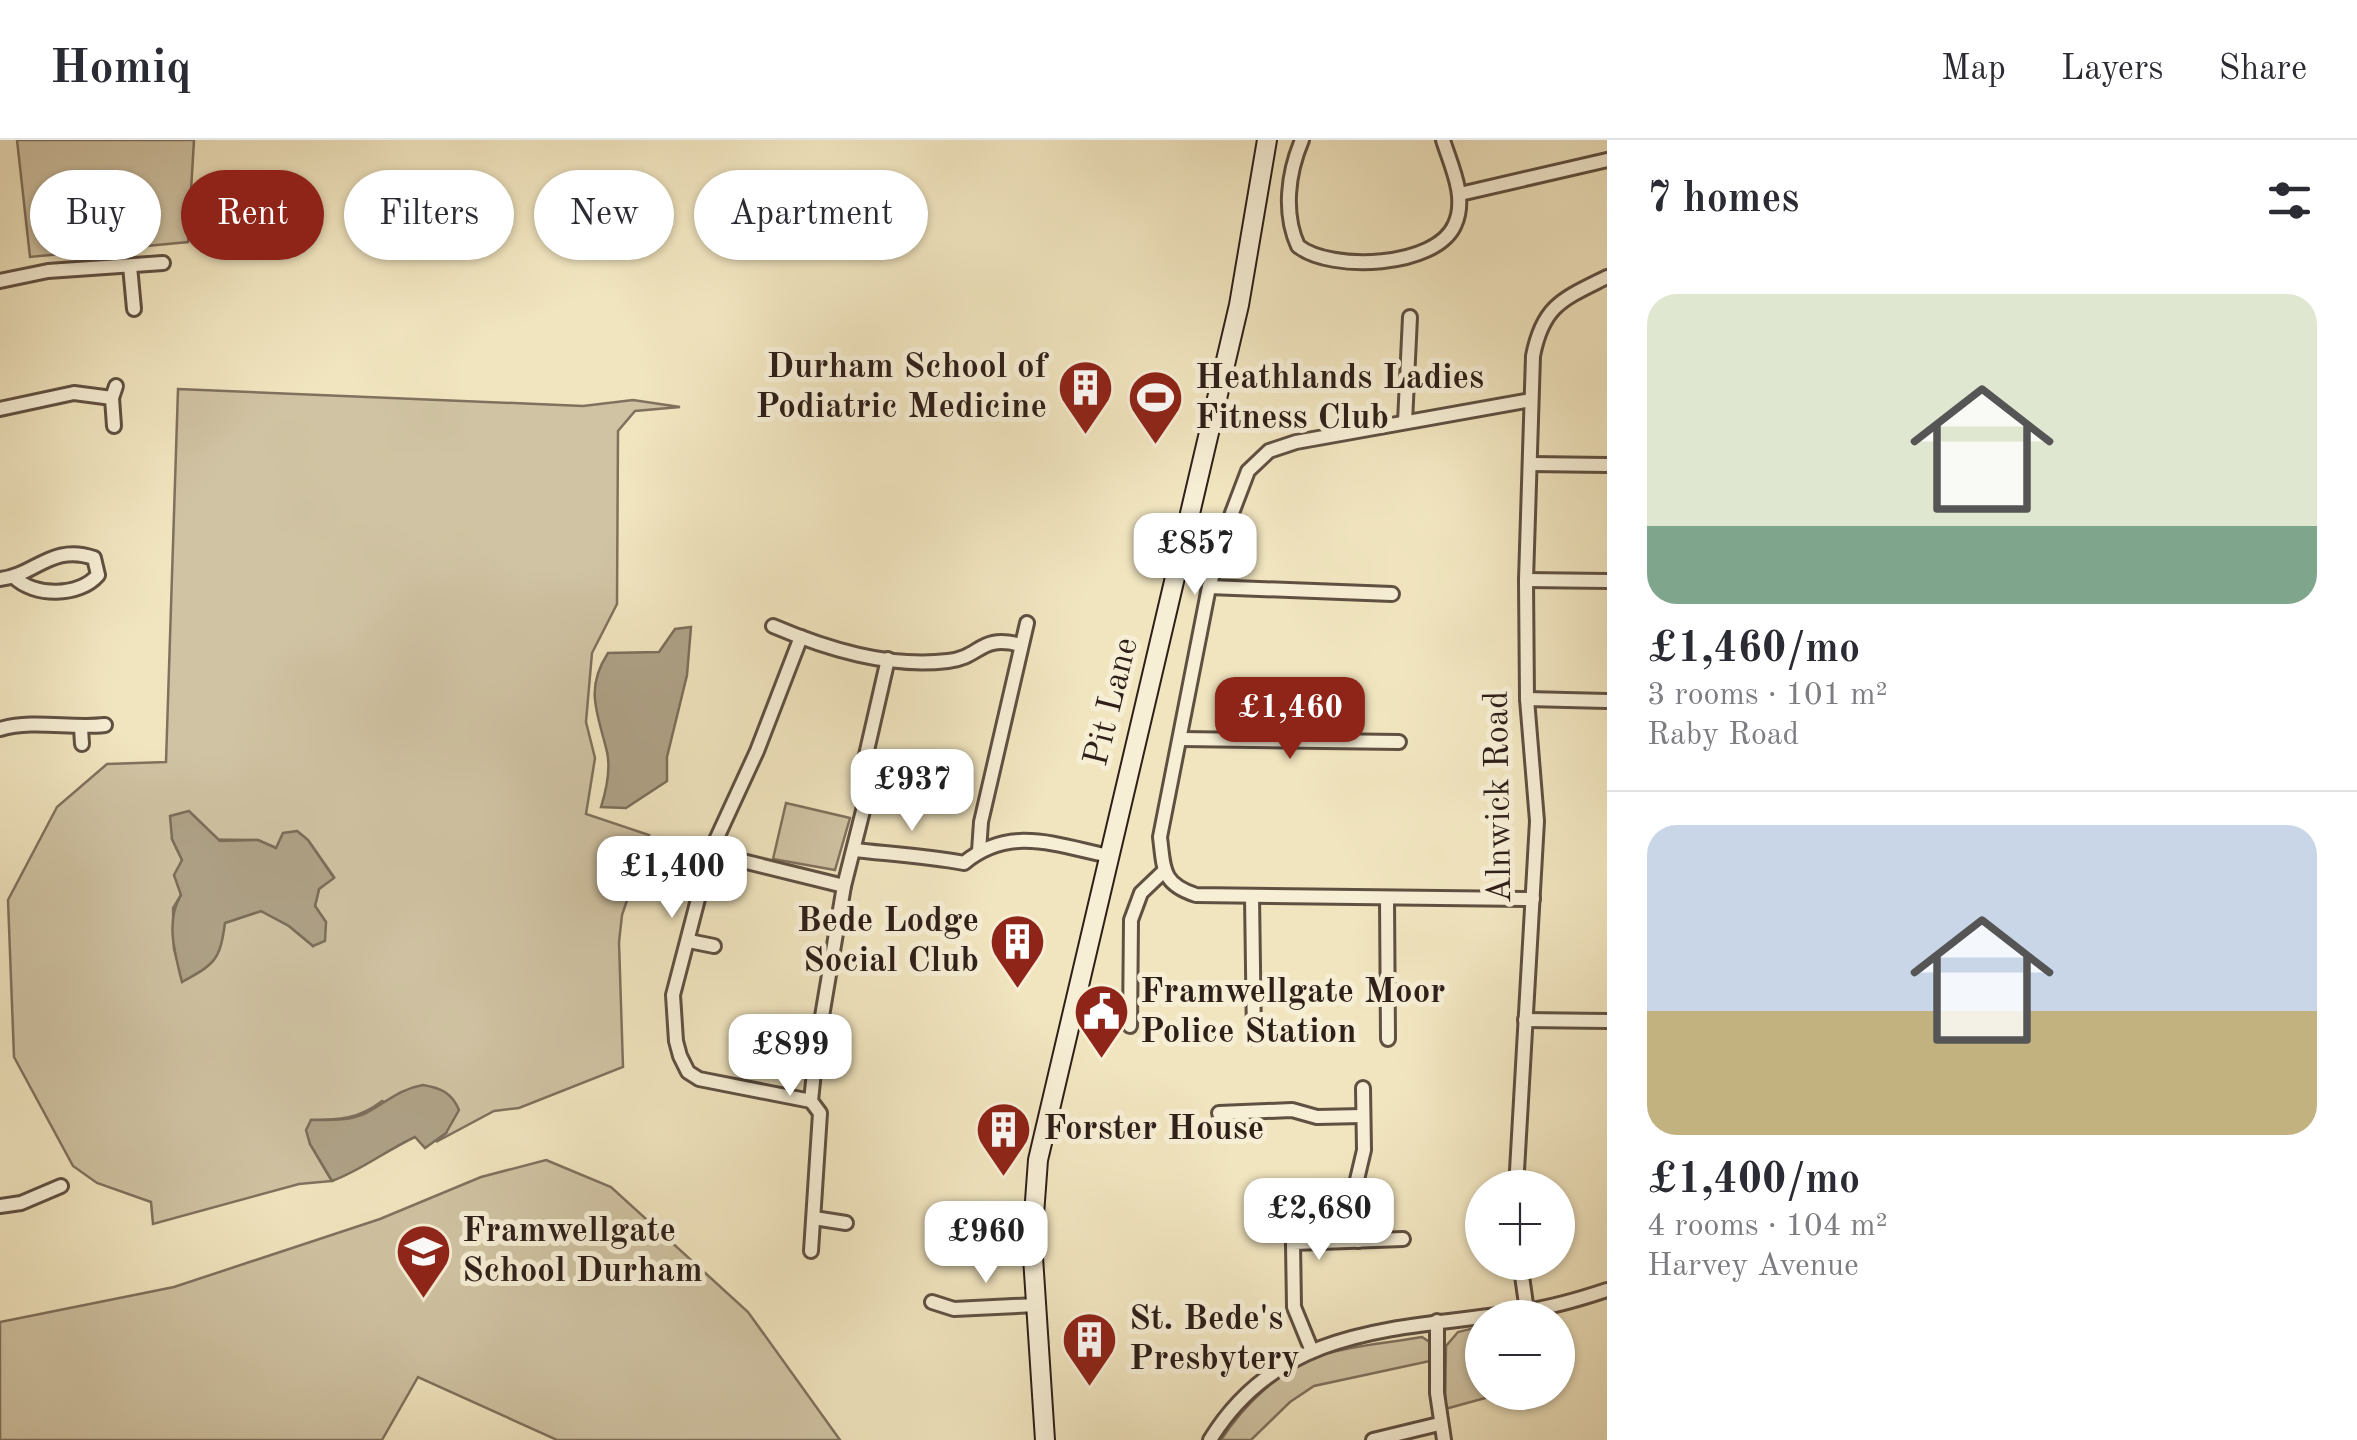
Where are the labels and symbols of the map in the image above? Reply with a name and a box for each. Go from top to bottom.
place label: Durham School of Podiatric Medicine [756,350,1050,425]
building icon: Durham School of Podiatric Medicine [1056,357,1116,436]
place label: Heathlands Ladies Fitness Club [1195,361,1484,436]
sports icon: Heathlands Ladies Fitness Club [1126,368,1186,447]
pin: £857 [1136,513,1254,598]
street label: Pit Lane [1079,634,1145,770]
pin: £1,460 [1209,677,1371,762]
street label: Alnwick Road [1480,690,1518,904]
pin: £937 [853,749,971,834]
pin: £1,400 [591,836,753,921]
place label: Bede Lodge Social Club [797,904,979,979]
building icon: Bede Lodge Social Club [988,911,1048,990]
place label: Framwellgate Moor Police Station [1140,975,1446,1050]
public building icon: Framwellgate Moor Police Station [1071,982,1131,1061]
pin: £899 [731,1014,849,1099]
building icon: Forster House [974,1099,1034,1178]
place label: Forster House [1043,1112,1264,1147]
pin: £2,680 [1238,1178,1400,1263]
pin: £960 [927,1201,1045,1286]
place label: Framwellgate School Durham [462,1214,703,1289]
school or university icon: Framwellgate School Durham [393,1221,453,1300]
place label: St. Bede's Presbytery [1129,1302,1300,1377]
building icon: St. Bede's Presbytery [1060,1309,1120,1388]

